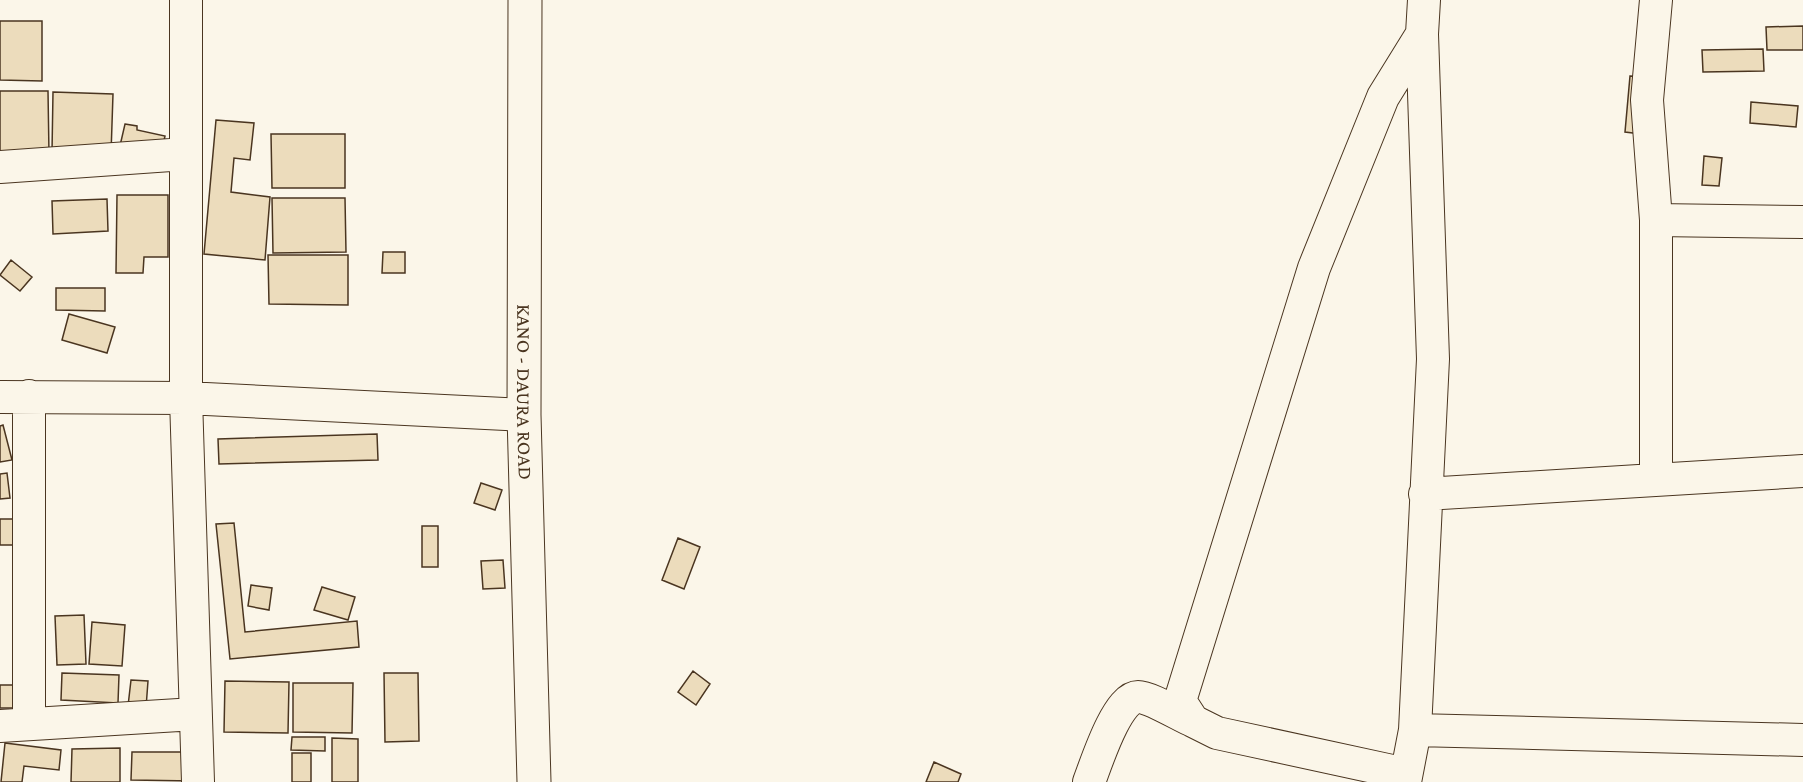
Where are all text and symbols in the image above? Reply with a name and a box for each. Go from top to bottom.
street label: KANO - DAURA ROAD [513,304,537,480]

